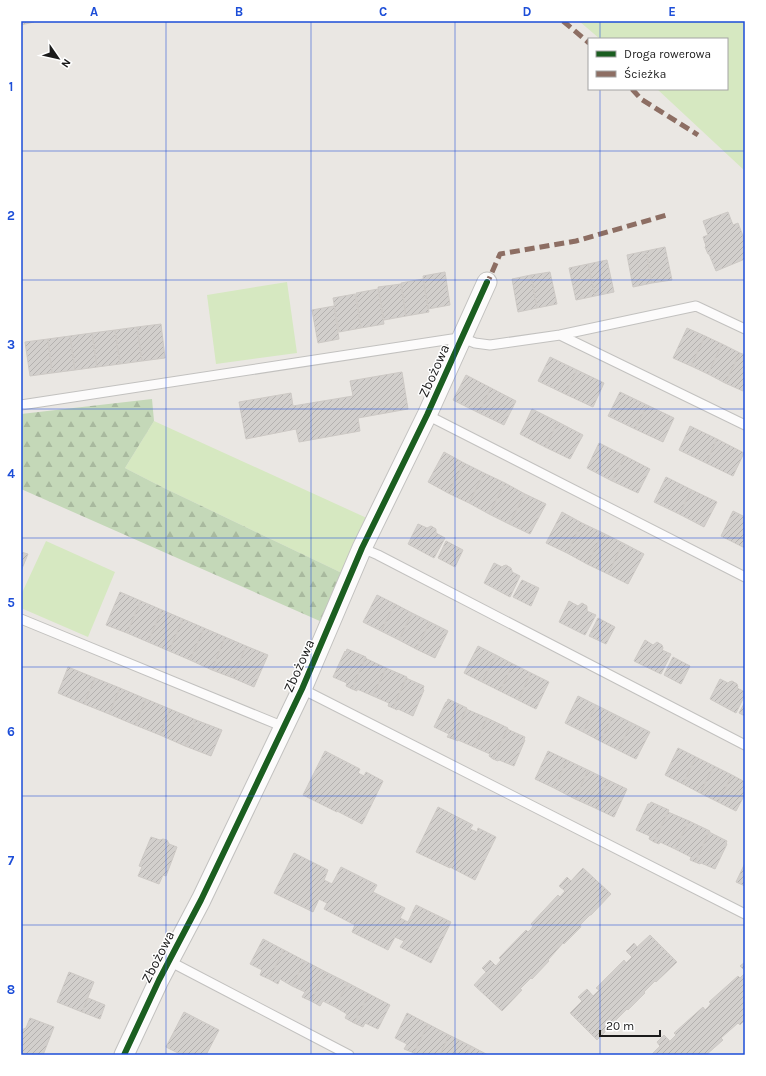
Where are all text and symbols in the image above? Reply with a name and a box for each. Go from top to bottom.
text: A [90,4,98,19]
text: B [235,4,243,19]
text: C [379,4,387,19]
text: D [523,4,532,19]
text: E [668,4,676,19]
north arrow [38,38,78,78]
legend [588,38,728,90]
text: Droga rowerowa [624,47,711,61]
text: N [58,56,73,70]
text: Ścieżka [624,66,666,81]
text: 1 [9,79,13,94]
text: 2 [7,208,15,223]
text: 3 [7,337,15,352]
street label: Zbożowa [415,342,453,400]
text: 4 [7,466,15,481]
text: 5 [7,595,15,610]
street label: Zbożowa [280,637,318,695]
text: 6 [7,724,15,739]
text: 7 [8,853,15,868]
street label: Zbożowa [138,928,178,986]
text: 8 [7,982,15,997]
scale bar [600,1012,660,1038]
text: 20 m [606,1019,634,1033]

